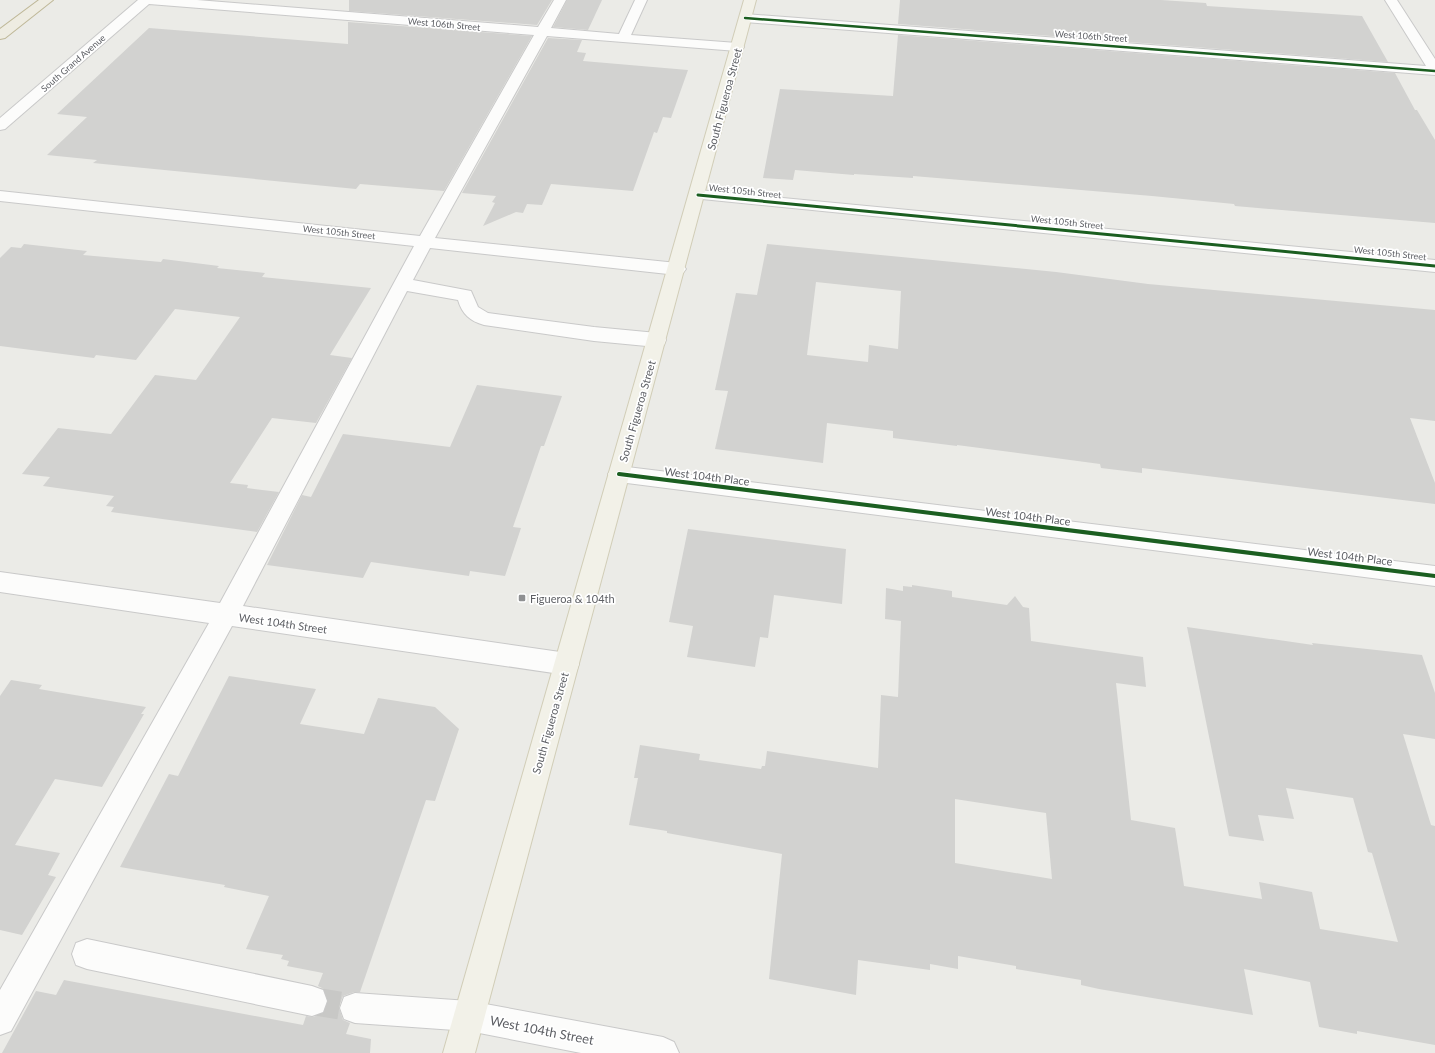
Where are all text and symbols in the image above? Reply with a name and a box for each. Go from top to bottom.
street label: West 106th Street [407,15,482,33]
street label: West 106th Street [1054,28,1129,44]
street label: South Grand Avenue [39,32,108,94]
street label: South Figueroa Street [704,47,744,151]
street label: West 105th Street [708,182,783,200]
street label: West 105th Street [1030,213,1105,231]
street label: West 105th Street [302,223,377,241]
street label: West 105th Street [1353,244,1428,262]
street label: South Figueroa Street [616,359,658,463]
street label: West 104th Place [664,464,751,488]
street label: West 104th Place [985,504,1072,528]
street label: West 104th Place [1307,544,1394,568]
place label: Figueroa & 104th [530,592,615,605]
marker: Figueroa & 104th [517,593,527,603]
street label: West 104th Street [238,610,328,636]
street label: South Figueroa Street [529,671,571,775]
street label: West 104th Street [489,1012,596,1048]

